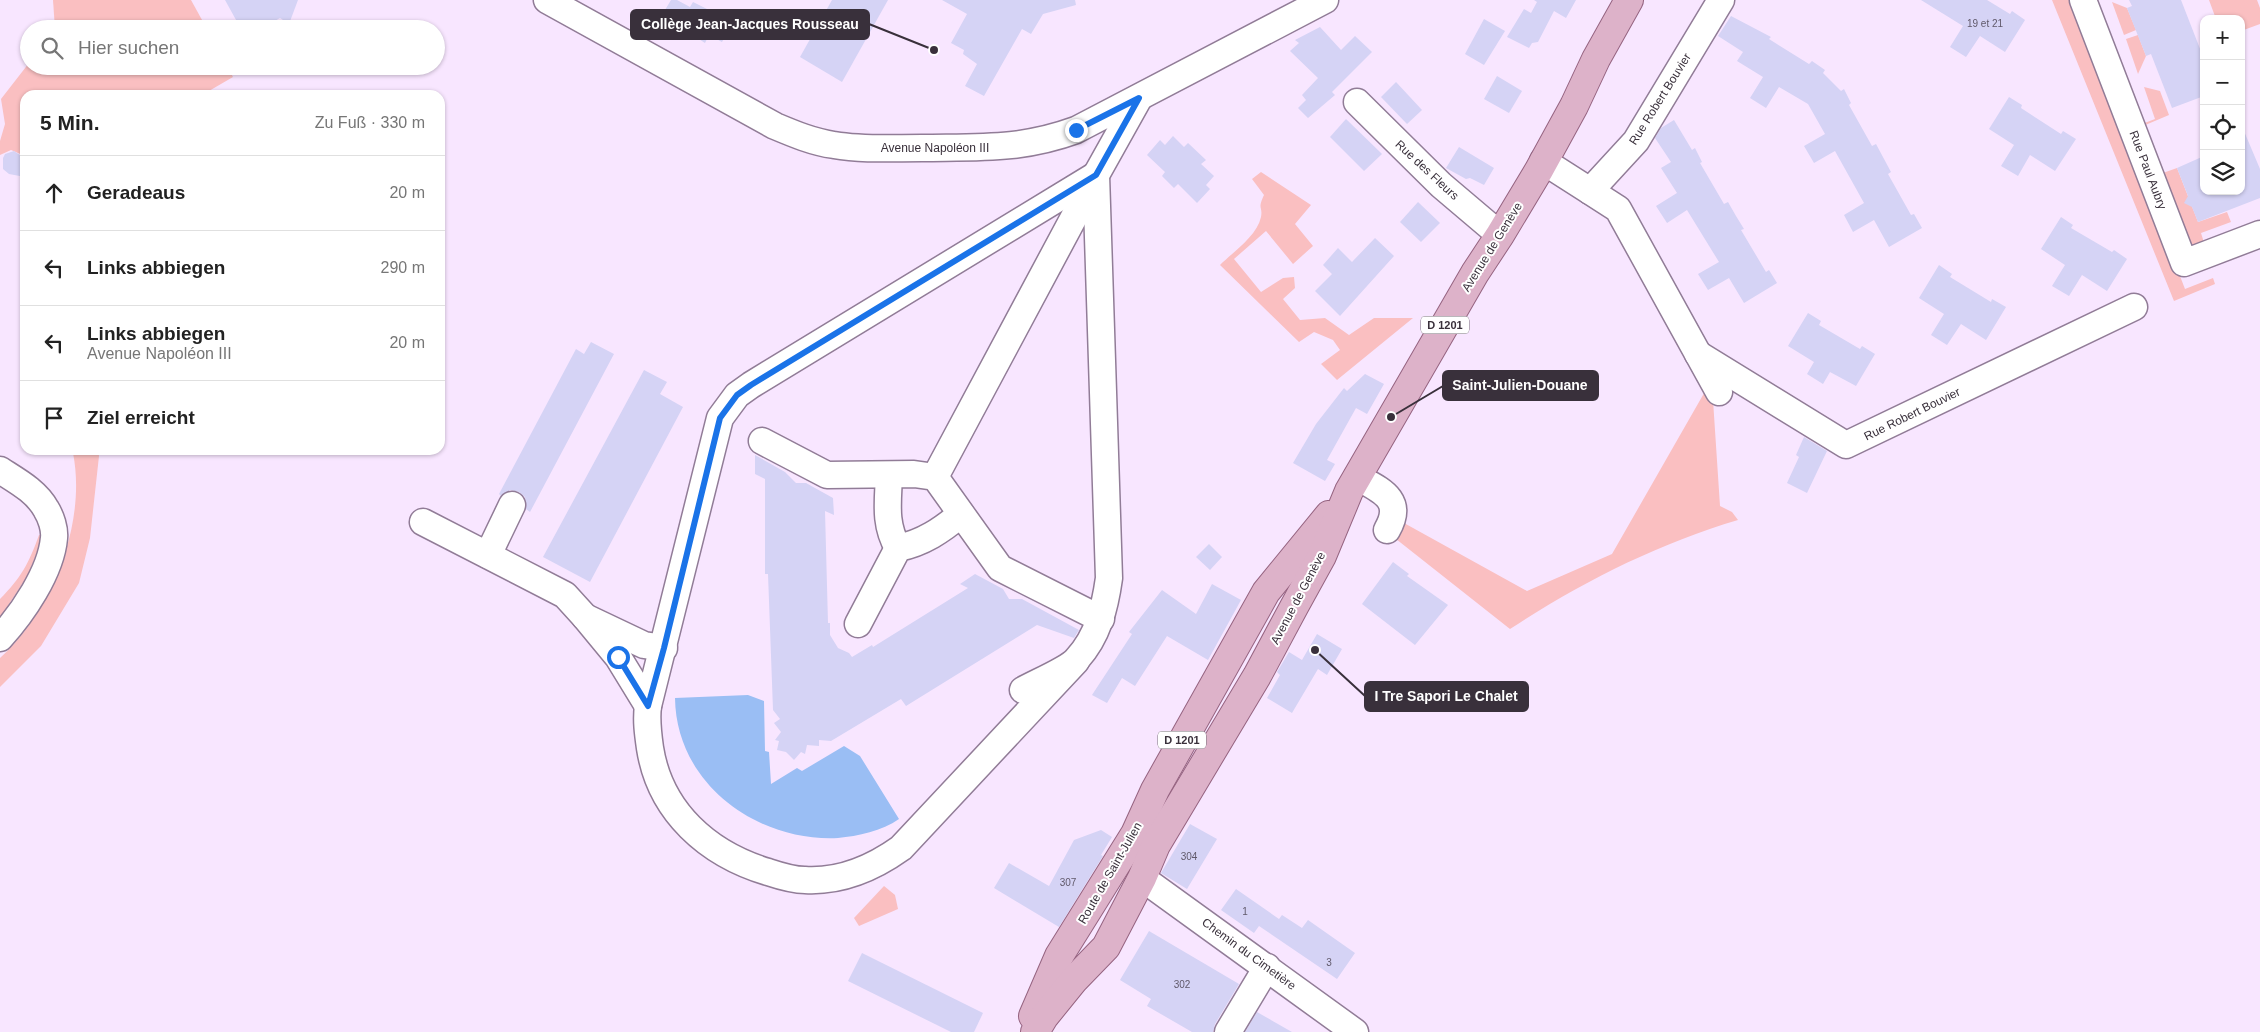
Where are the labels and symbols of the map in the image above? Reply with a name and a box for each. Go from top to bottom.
callout: Collège Jean-Jacques Rousseau [631,10,869,39]
text: Collège Jean-Jacques Rousseau [641,16,859,32]
house number: 19 et 21 [1967,18,2004,29]
street label: Rue Robert Bouvier [1626,51,1694,147]
route end [1065,119,1088,142]
street label: Rue Paul Aubry [2127,129,2169,211]
street label: Rue des Fleurs [1392,137,1462,203]
street label: Avenue Napoléon III [881,141,989,155]
street label: Avenue de Genève [1459,200,1525,294]
road number: D 1201 [1421,316,1469,334]
callout: Saint-Julien-Douane [1443,371,1598,400]
text: Saint-Julien-Douane [1452,377,1588,393]
street label: Rue Robert Bouvier [1862,385,1962,443]
street label: Avenue de Genève [1268,549,1328,647]
route start [607,646,630,669]
callout: I Tre Sapori Le Chalet [1365,682,1528,711]
text: I Tre Sapori Le Chalet [1374,688,1518,704]
road number: D 1201 [1158,732,1206,748]
street label: Route de Saint-Julien [1075,820,1145,926]
house number: 304 [1181,851,1198,862]
house number: 307 [1060,877,1077,888]
house number: 1 [1242,906,1248,917]
street label: Chemin du Cimetière [1199,915,1299,993]
house number: 3 [1326,957,1332,968]
house number: 302 [1174,979,1191,990]

